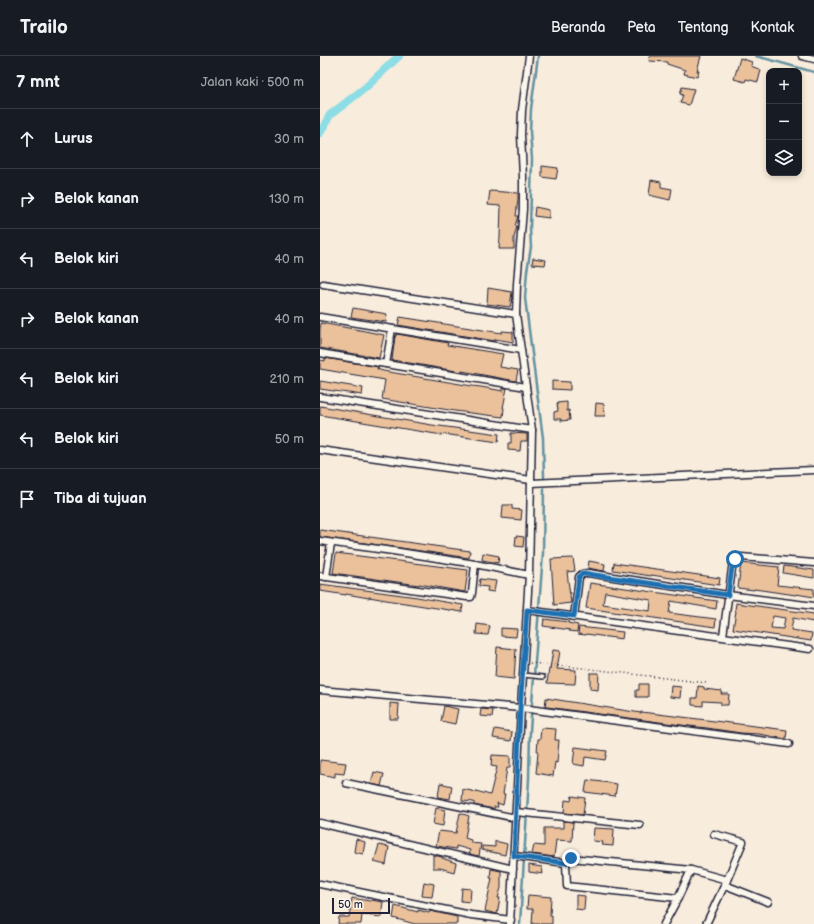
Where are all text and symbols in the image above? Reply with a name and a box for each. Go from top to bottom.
text: Trailo [20,16,68,39]
text: Beranda [551,19,605,36]
text: Peta [627,19,656,36]
text: Tentang [678,19,729,36]
text: Kontak [751,19,794,36]
map controls [766,68,802,176]
button: + [766,68,802,104]
text: 7 mnt [16,72,60,92]
text: Jalan kaki · 500 m [201,74,304,90]
button: − [766,104,802,140]
icon: ahead [16,128,38,150]
text: Lurus [54,129,93,148]
text: 30 m [274,131,304,147]
button: layers [766,140,802,176]
icon: right [16,188,38,210]
text: Belok kanan [54,189,139,208]
text: 130 m [269,191,304,207]
icon: left [16,248,38,270]
text: Belok kiri [54,249,119,268]
text: 40 m [274,251,304,267]
icon: right [16,308,38,330]
text: Belok kanan [54,309,139,328]
text: 40 m [274,311,304,327]
icon: left [16,368,38,390]
text: Belok kiri [54,369,119,388]
text: 210 m [270,371,304,387]
icon: left [16,428,38,450]
text: Belok kiri [54,429,119,448]
text: 50 m [275,431,304,447]
icon: arrive [16,488,38,510]
text: Tiba di tujuan [54,489,147,508]
route start [726,550,744,568]
route end [562,849,580,867]
scale bar [332,896,390,915]
text: 50 m [338,898,363,911]

